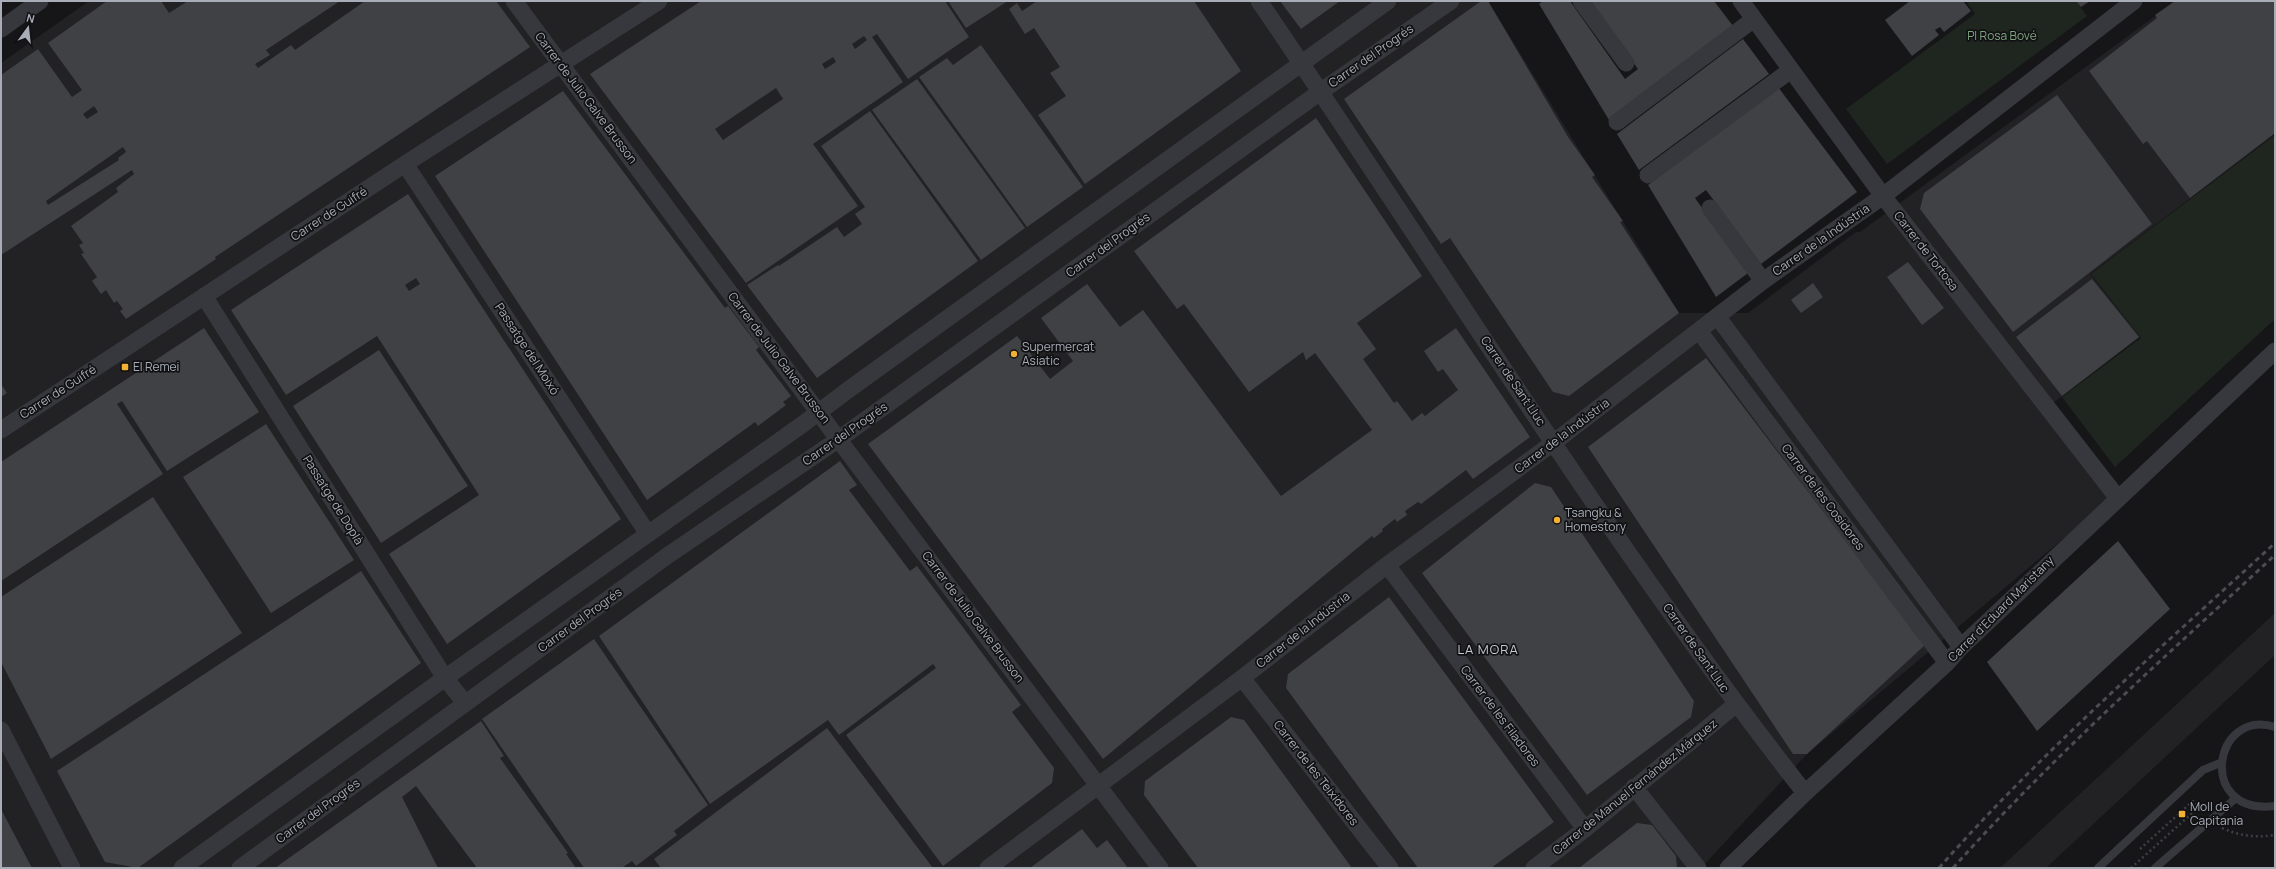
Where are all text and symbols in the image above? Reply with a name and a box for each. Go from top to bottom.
north arrow [8,8,48,48]
text: N [25,10,37,26]
street label: Carrer del Progrés [1325,20,1417,91]
park label: Pl Rosa Bové [1967,27,2037,44]
street label: Carrer de Julio Galve Brusson [531,28,642,167]
street label: Carrer de Guifré [287,182,370,245]
street label: Carrer de la Indústria [1769,200,1873,280]
street label: Carrer del Progrés [1062,208,1153,281]
street label: Carrer de Tortosa [1890,208,1963,294]
street label: Carrer de Julio Galve Brusson [724,288,835,427]
street label: Passatge del Moixó [491,299,564,398]
street label: Carrer de Sant Lluc [1477,332,1550,429]
place label: Supermercat Asiatic [1022,338,1095,369]
marker: Supermercat Asiatic [1009,349,1019,359]
place label: El Remei [133,358,179,375]
street label: Carrer de Guifré [16,360,99,423]
marker: El Remei [120,362,130,372]
street label: Carrer de la Indústria [1511,394,1613,477]
street label: Carrer del Progrés [799,398,891,469]
street label: Carrer de les Cosidores [1778,440,1869,553]
street label: Passatge de Doplà [299,452,368,548]
place label: Tsangku & Homestory [1565,504,1627,535]
marker: Tsangku & Homestory [1552,515,1562,525]
street label: Carrer de Julio Galve Brusson [918,547,1029,686]
street label: Carrer d'Eduard Maristany [1944,551,2058,665]
street label: Carrer del Progrés [534,583,625,656]
street label: Carrer de la Indústria [1252,588,1353,672]
street label: Carrer de Sant Lluc [1659,600,1734,696]
district label: LA MORA [1457,640,1519,658]
street label: Carrer de les Filadores [1457,662,1544,770]
street label: Carrer de Manuel Fernández Márquez [1549,715,1720,858]
street label: Carrer de les Teixidores [1270,716,1363,829]
street label: Carrer del Progrés [272,774,363,847]
place label: Moll de Capitania [2190,798,2243,829]
marker: Moll de Capitania [2177,809,2187,819]

